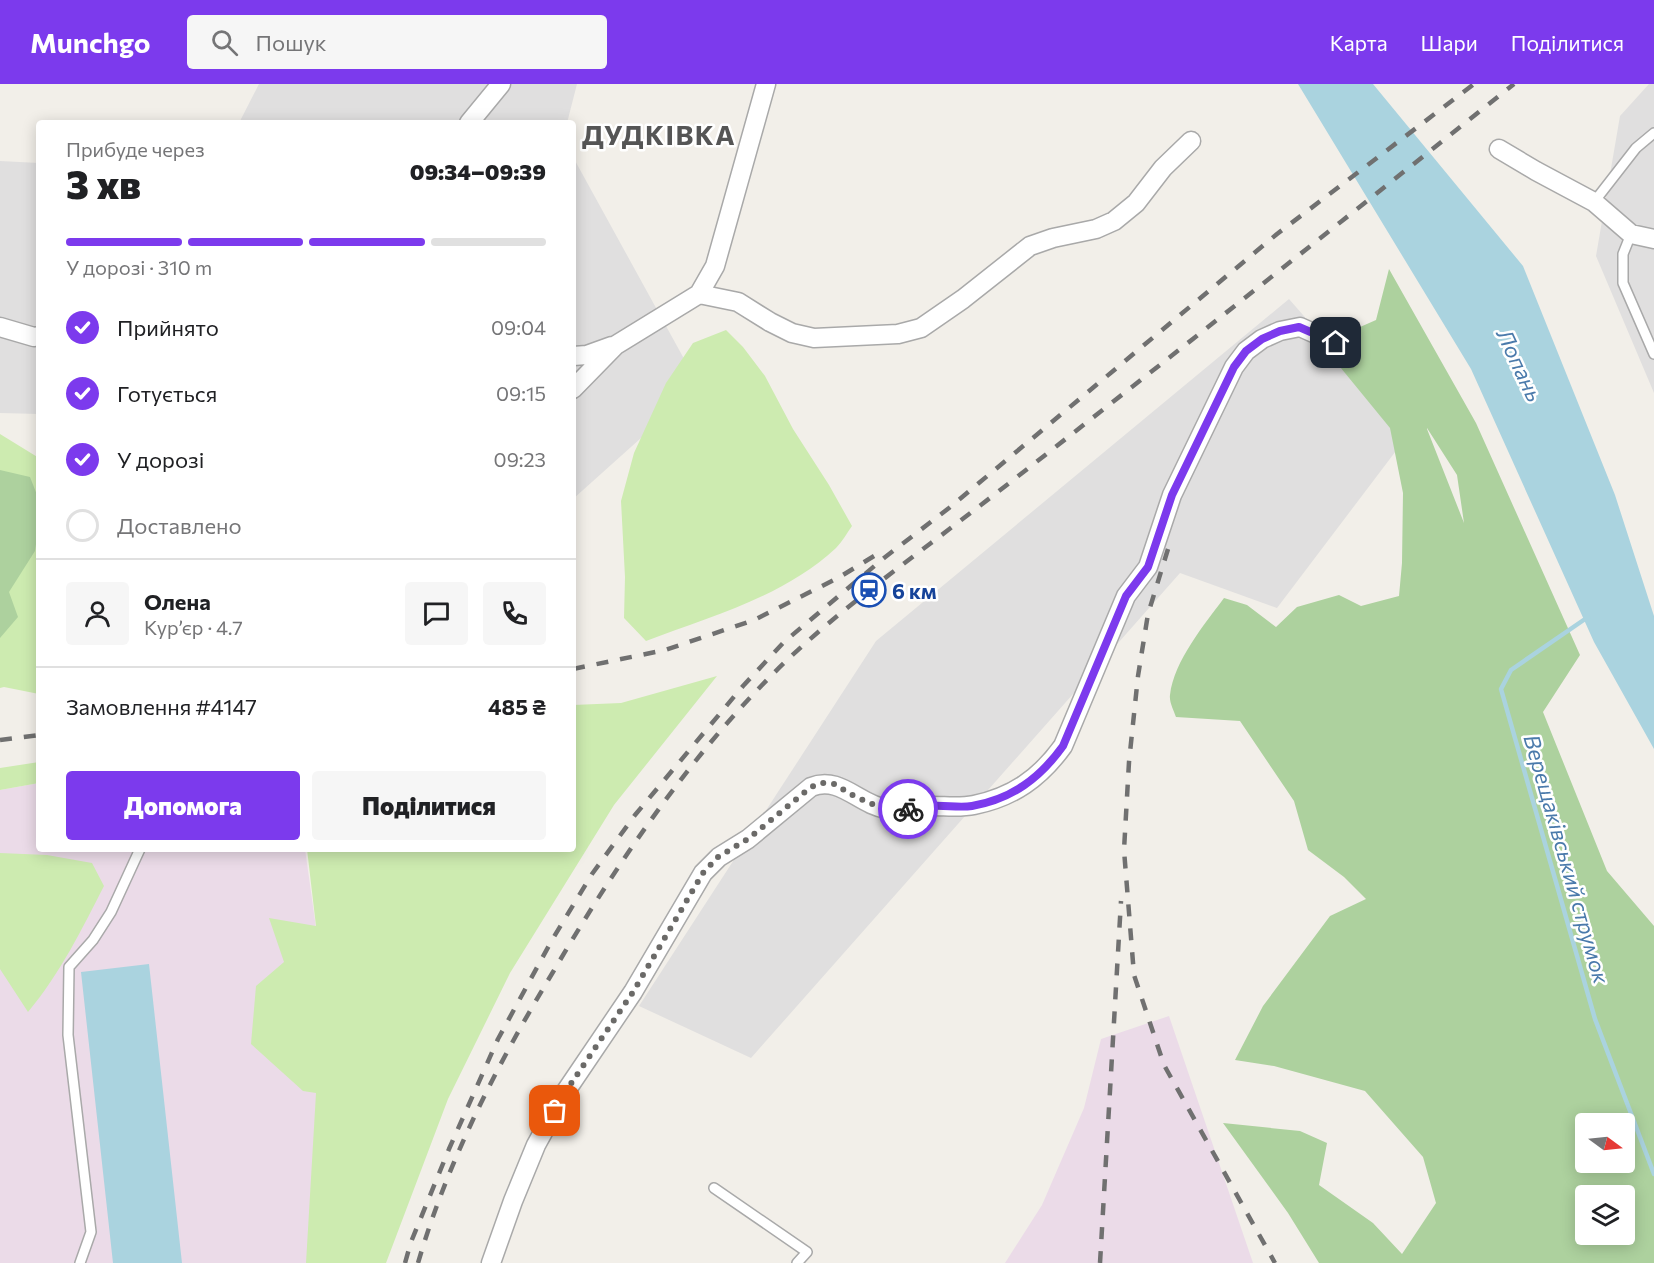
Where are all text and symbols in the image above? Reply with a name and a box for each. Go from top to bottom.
search box [187,15,607,69]
text: Munchgo [30,25,151,59]
icon: search [208,26,241,59]
text: Пошук [256,29,327,56]
text: Карта [1330,30,1388,55]
text: Шари [1421,30,1478,55]
text: Поділитися [1511,30,1624,55]
district label: ДУДКІВКА [582,118,736,151]
text: Прибуде через [66,137,205,161]
text: 09:34–09:39 [410,158,546,185]
text: 3 хв [66,159,141,207]
text: У дорозі · 310 m [66,255,212,279]
icon: check [66,311,99,344]
text: Прийнято [117,314,219,341]
text: 09:04 [491,315,546,339]
pin [1310,317,1361,368]
water label: Лопань [1491,323,1549,406]
icon: home [1319,326,1352,359]
icon: check [66,377,99,410]
text: Готується [117,380,217,407]
text: 09:15 [496,381,546,405]
icon: check [66,443,99,476]
text: У дорозі [117,446,204,473]
text: 09:23 [494,447,546,471]
text: Доставлено [117,512,242,539]
station icon: 6 км [851,572,887,608]
place label: 6 км [892,578,937,603]
button: person [66,582,129,645]
button: chat [405,582,468,645]
button: phone [483,582,546,645]
text: Олена [144,588,211,615]
text: Кур’єр · 4.7 [144,615,243,639]
text: Замовлення #4147 [66,693,257,720]
text: 485 ₴ [488,693,546,720]
water label: Верещаківський струмок [1518,731,1616,988]
button: Допомога [66,771,300,840]
button: Поділитися [312,771,546,840]
courier [878,779,938,839]
icon: bike [892,793,925,826]
pin [529,1085,580,1136]
icon: bag [538,1094,571,1127]
north arrow [1575,1113,1635,1173]
map controls [1575,1113,1635,1245]
button: layers [1575,1185,1635,1245]

